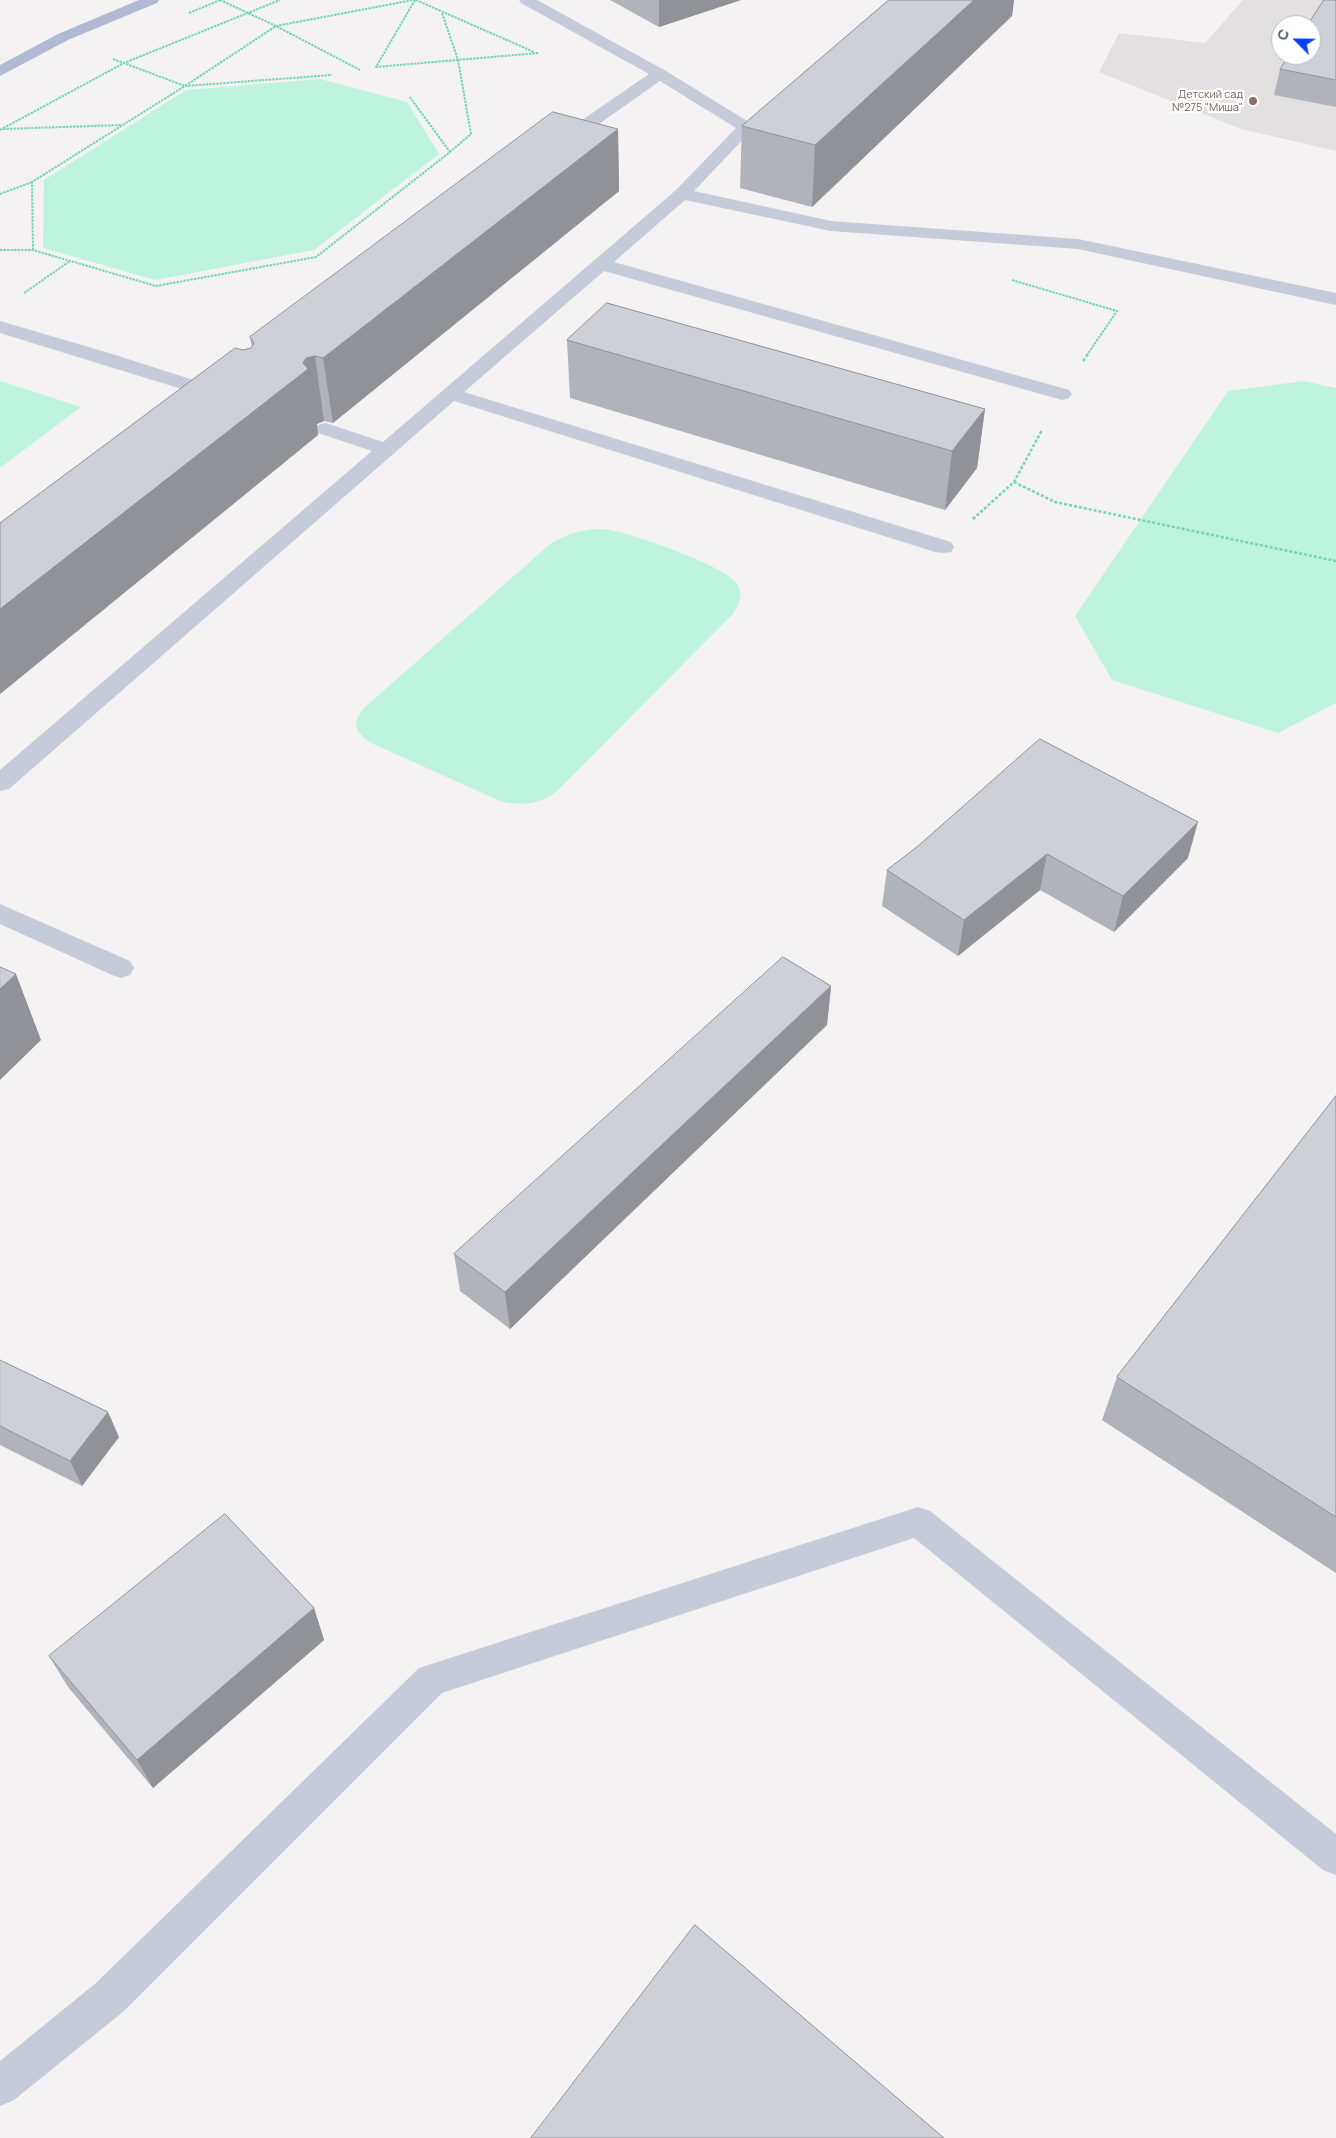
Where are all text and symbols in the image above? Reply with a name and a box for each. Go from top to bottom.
north arrow [1271,15,1321,65]
text: С [1272,26,1293,43]
place label: Детский сад №275 "Миша" [1172,88,1243,114]
marker: Детский сад №275 "Миша" [1247,95,1259,107]

